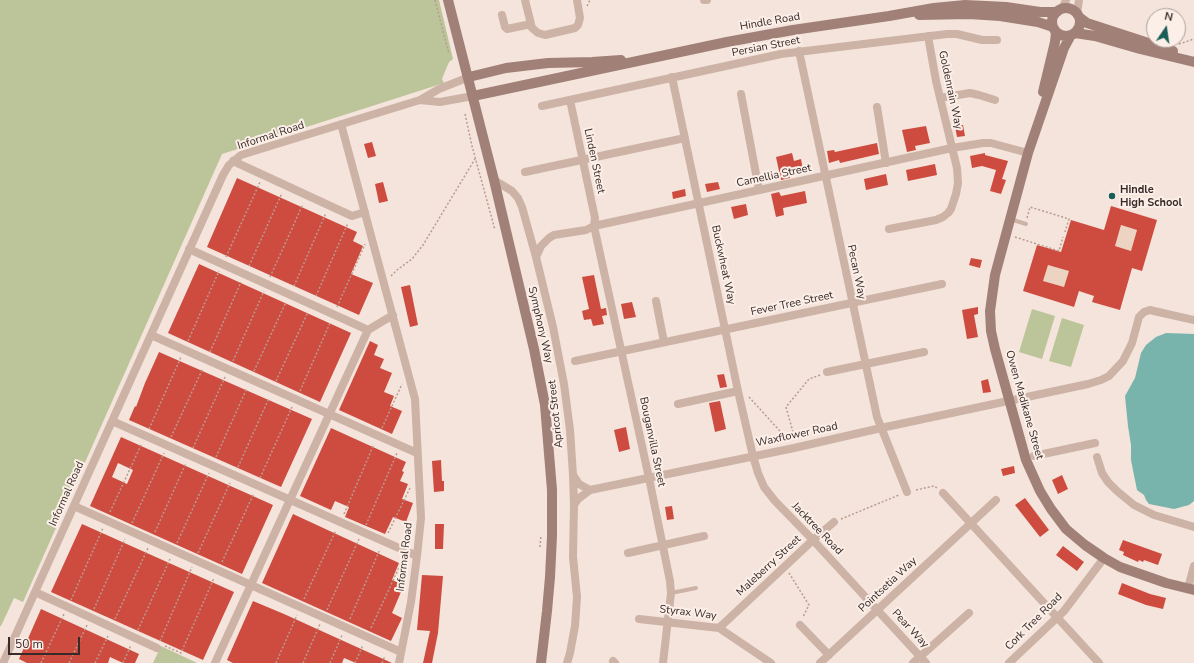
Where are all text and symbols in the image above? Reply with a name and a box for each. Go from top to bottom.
north arrow [1146,8,1186,48]
text: N [1163,9,1174,25]
street label: Hindle Road [739,10,801,34]
street label: Persian Street [731,34,801,60]
street label: Goldenrain Way [935,49,965,131]
street label: Informal Road [236,119,306,153]
street label: Linden Street [581,127,607,195]
street label: Camellia Street [735,162,813,190]
place label: Hindle High School [1120,183,1182,209]
marker: Hindle High School [1107,191,1117,201]
street label: Buckwheat Way [708,224,738,306]
street label: Pecan Way [844,244,868,300]
street label: Symphony Way [525,285,555,365]
street label: Fever Tree Street [750,289,834,319]
street label: Owen Madikane Street [1002,349,1046,461]
street label: Apricot Street [546,379,566,449]
street label: Bouganvilla Street [636,396,668,488]
street label: Waxflower Road [755,420,839,450]
street label: Informal Road [47,460,87,528]
street label: Jacktree Road [789,500,845,558]
street label: Informal Road [394,522,416,592]
street label: Maleberry Street [734,533,804,599]
street label: Pointsetia Way [856,555,920,615]
street label: Cork Tree Road [1003,591,1065,653]
street label: Styrax Way [659,603,717,623]
street label: Pear Way [889,607,931,651]
scale bar [10,629,82,655]
text: 50 m [15,636,43,652]

